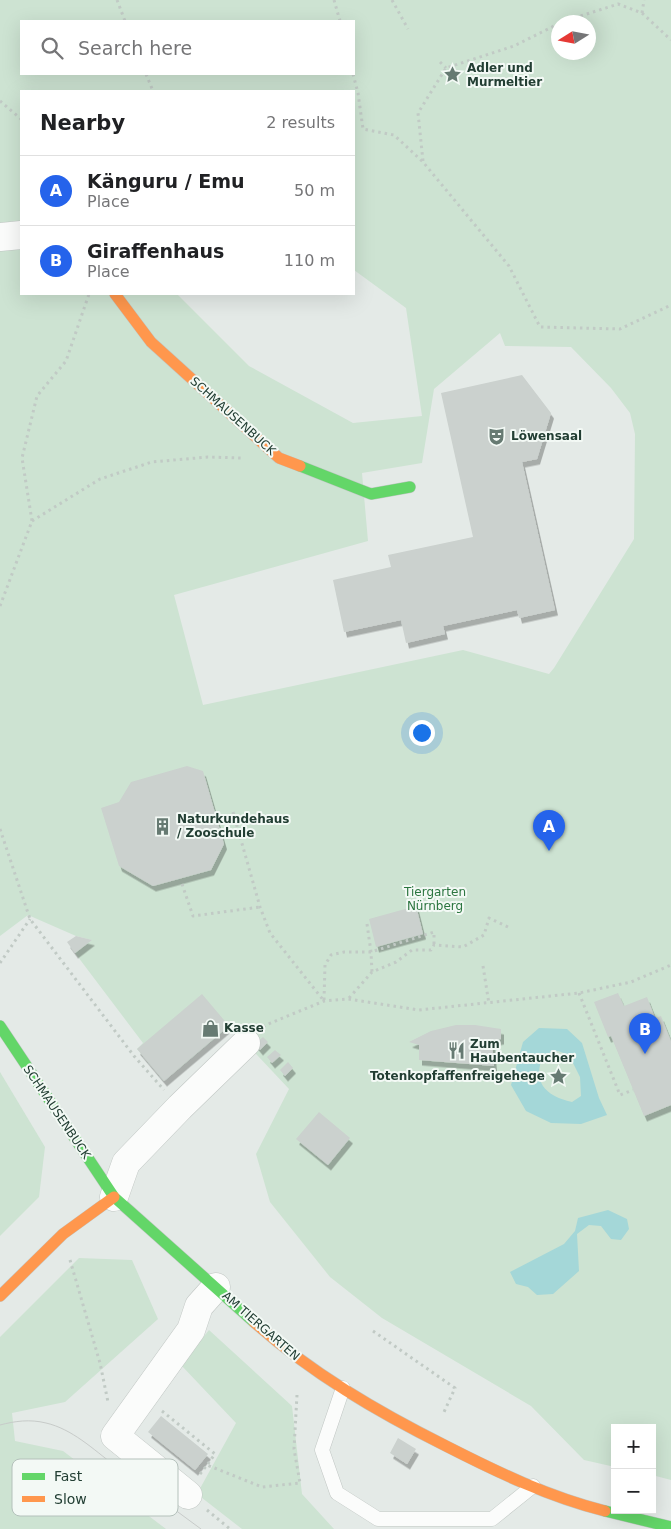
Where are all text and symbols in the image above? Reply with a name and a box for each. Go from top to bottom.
north arrow [551,15,596,60]
search box [20,20,355,75]
icon: search [38,34,66,62]
text: Search here [78,37,192,59]
place label: Adler und Murmeltier [467,61,542,89]
place icon: Adler und Murmeltier [443,65,463,85]
text: Nearby [40,111,125,135]
text: 2 results [266,113,335,132]
text: Känguru / Emu [87,170,245,192]
text: A [50,181,62,200]
text: 50 m [294,181,335,200]
text: Place [87,192,130,211]
text: Giraffenhaus [87,240,224,262]
text: B [50,251,62,270]
text: 110 m [284,251,335,270]
text: Place [87,262,130,281]
street label: SCHMAUSENBUCK [188,374,279,459]
theatre icon: Löwensaal [487,426,507,446]
place label: Löwensaal [511,429,582,443]
your location [409,720,435,746]
pin: A [533,810,565,851]
place label: Naturkundehaus / Zooschule [177,812,289,840]
building icon: Naturkundehaus / Zooschule [153,816,173,836]
park label: Tiergarten Nürnberg [403,885,466,913]
pin: B [629,1013,661,1054]
shop icon: Kasse [200,1018,220,1038]
place label: Kasse [224,1021,264,1035]
place label: Zum Haubentaucher [470,1037,574,1065]
restaurant icon: Zum Haubentaucher [446,1041,466,1061]
street label: SCHMAUSENBUCK [20,1063,94,1162]
place icon: Totenkopfaffenfreigehege [549,1066,569,1086]
place label: Totenkopfaffenfreigehege [370,1069,545,1083]
street label: AM TIERGARTEN [219,1289,303,1363]
map controls [611,1424,656,1514]
button: + [611,1424,656,1469]
legend [12,1459,178,1516]
text: Fast [54,1468,83,1484]
button: − [611,1469,656,1514]
text: Slow [54,1491,87,1507]

